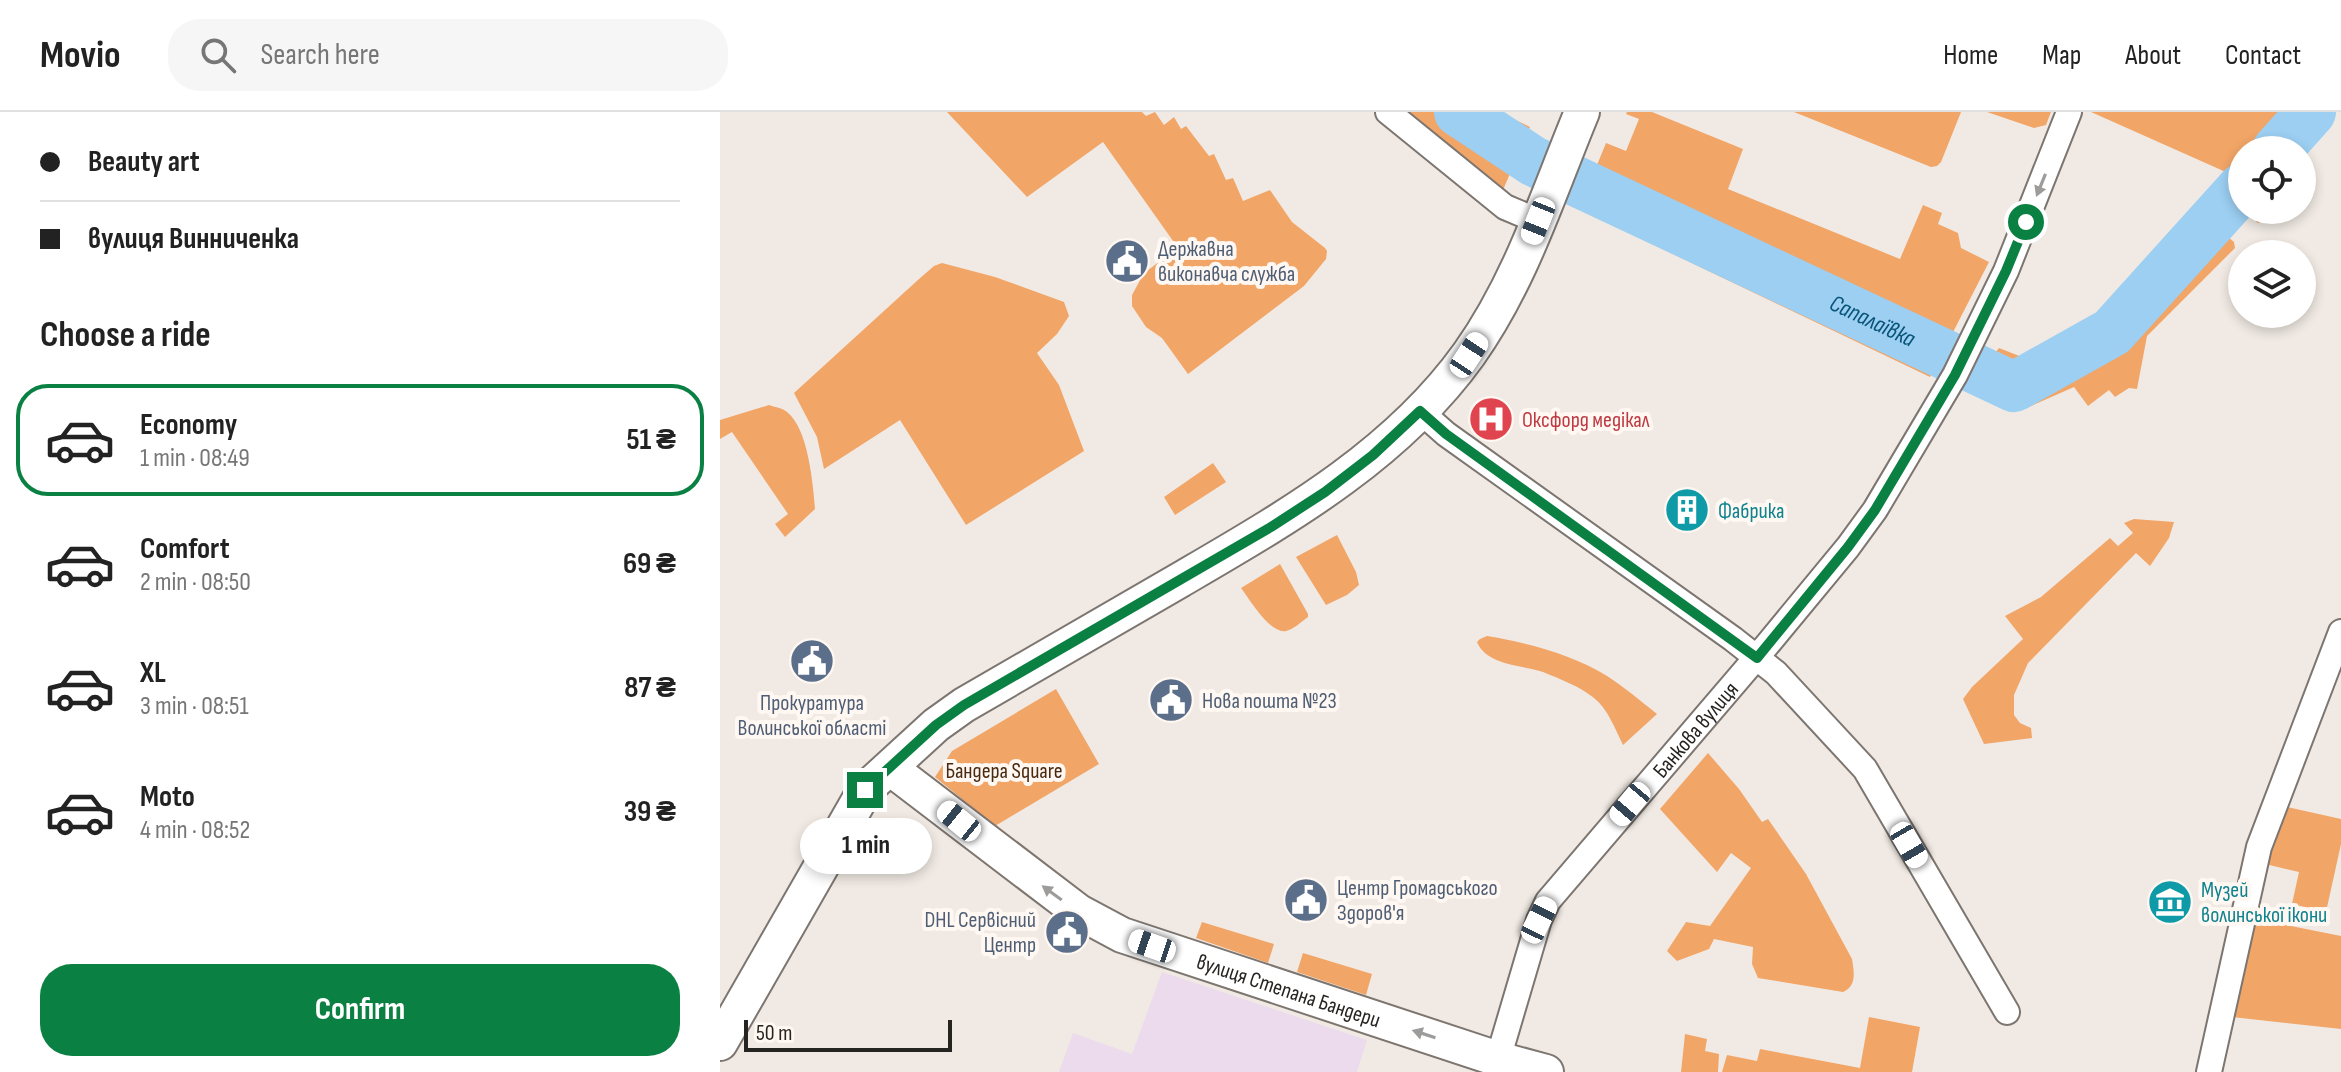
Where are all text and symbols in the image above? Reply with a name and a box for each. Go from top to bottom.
search box [168,19,728,91]
text: Movio [40,33,120,78]
icon: search [196,33,240,77]
text: Search here [260,37,380,73]
text: Home [1943,39,1998,72]
text: Map [2042,39,2081,72]
text: About [2125,39,2181,72]
text: Contact [2225,39,2301,72]
map controls [2228,136,2316,328]
button: locate [2228,136,2316,224]
text: Beauty art [88,144,200,180]
one-way arrow [2034,173,2047,197]
car [1518,194,1558,248]
route start [2008,204,2044,240]
text: вулиця Винниченка [88,221,299,257]
place label: Державна виконавча служба [1158,236,1295,288]
public building icon: Державна виконавча служба [1103,237,1151,285]
button: layers [2228,240,2316,328]
water label: Сапалаївка [1825,288,1920,354]
text: Choose a ride [40,314,211,357]
car [1446,328,1492,382]
hospital icon: Оксфорд медікал [1467,395,1515,443]
icon: car [44,404,116,476]
text: Economy [140,407,237,443]
place label: Оксфорд медікал [1522,407,1650,434]
text: 51 ₴ [626,422,676,458]
text: 1 min · 08:49 [140,443,250,474]
building icon: Фабрика [1663,486,1711,534]
place label: Фабрика [1718,498,1784,525]
icon: car [44,528,116,600]
text: Comfort [140,531,230,567]
text: 69 ₴ [623,546,676,582]
text: 2 min · 08:50 [140,567,251,598]
public building icon: Прокуратура Волинської області [788,637,836,685]
icon: car [44,652,116,724]
text: XL [140,655,166,691]
text: 87 ₴ [624,670,676,706]
public building icon: Нова пошта №23 [1147,676,1195,724]
street label: Банкова вулиця [1648,677,1745,784]
place label: Нова пошта №23 [1202,688,1337,715]
place label: Прокуратура Волинської області [738,690,886,742]
text: 3 min · 08:51 [140,691,249,722]
park label: Бандера Square [945,758,1063,785]
route end [847,772,883,808]
icon: car [44,776,116,848]
car [1605,778,1655,830]
text: Moto [140,779,195,815]
text: 39 ₴ [624,794,676,830]
car [933,797,985,845]
text: 4 min · 08:52 [140,815,250,846]
callout: 1 min [799,818,931,874]
car [1887,818,1931,872]
text: 1 min [842,830,890,861]
place label: Центр Громадського Здоров'я [1337,875,1498,927]
public building icon: Центр Громадського Здоров'я [1282,876,1330,924]
place label: Музей волинської ікони [2201,877,2327,929]
museum icon: Музей волинської ікони [2146,878,2194,926]
one-way arrow [1042,885,1063,901]
car [1518,893,1560,947]
place label: DHL Сервісний Центр [924,907,1036,959]
public building icon: DHL Сервісний Центр [1043,908,1091,956]
car [1125,927,1179,965]
street label: вулиця Степана Бандери [1193,949,1384,1034]
button: Confirm [40,964,680,1056]
scale bar [744,1016,952,1052]
text: 50 m [756,1020,792,1047]
one-way arrow [1412,1028,1436,1040]

